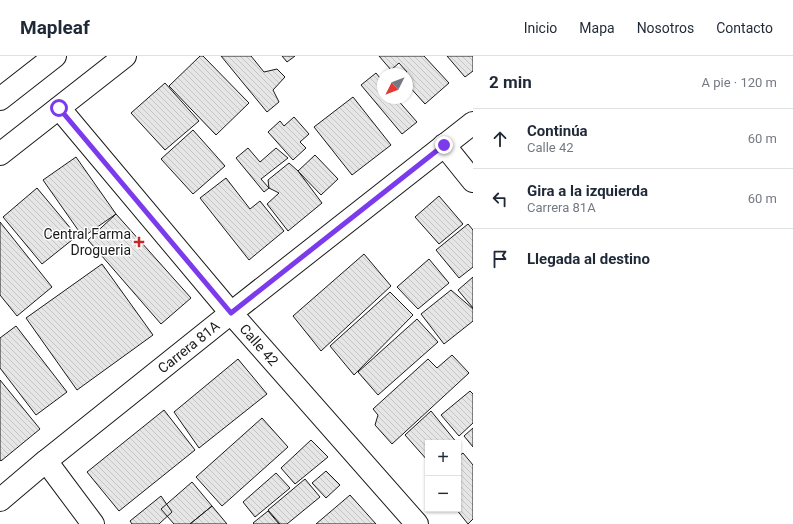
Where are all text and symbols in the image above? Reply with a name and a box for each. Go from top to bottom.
text: Mapleaf [20,16,90,39]
text: Inicio [524,20,557,36]
text: Mapa [579,20,615,36]
text: Nosotros [637,20,694,36]
text: Contacto [716,20,773,36]
north arrow [377,68,413,104]
text: 2 min [489,72,532,92]
text: A pie · 120 m [702,75,777,90]
route start [50,99,68,117]
text: Continúa [527,122,588,140]
icon: ahead [489,128,511,150]
text: 60 m [748,131,777,146]
route end [435,136,453,154]
text: Calle 42 [527,140,574,155]
text: Gira a la izquierda [527,182,648,200]
icon: left [489,188,511,210]
text: 60 m [748,191,777,206]
text: Carrera 81A [527,200,596,215]
place label: Central Farma Drogueria [43,226,131,258]
marker: Central Farma Drogueria [134,237,144,247]
icon: arrive [489,248,511,270]
text: Llegada al destino [527,250,650,268]
street label: Carrera 81A [155,317,223,376]
street label: Calle 42 [236,321,282,369]
map controls [425,440,461,512]
button: + [425,440,461,476]
button: − [425,476,461,512]

